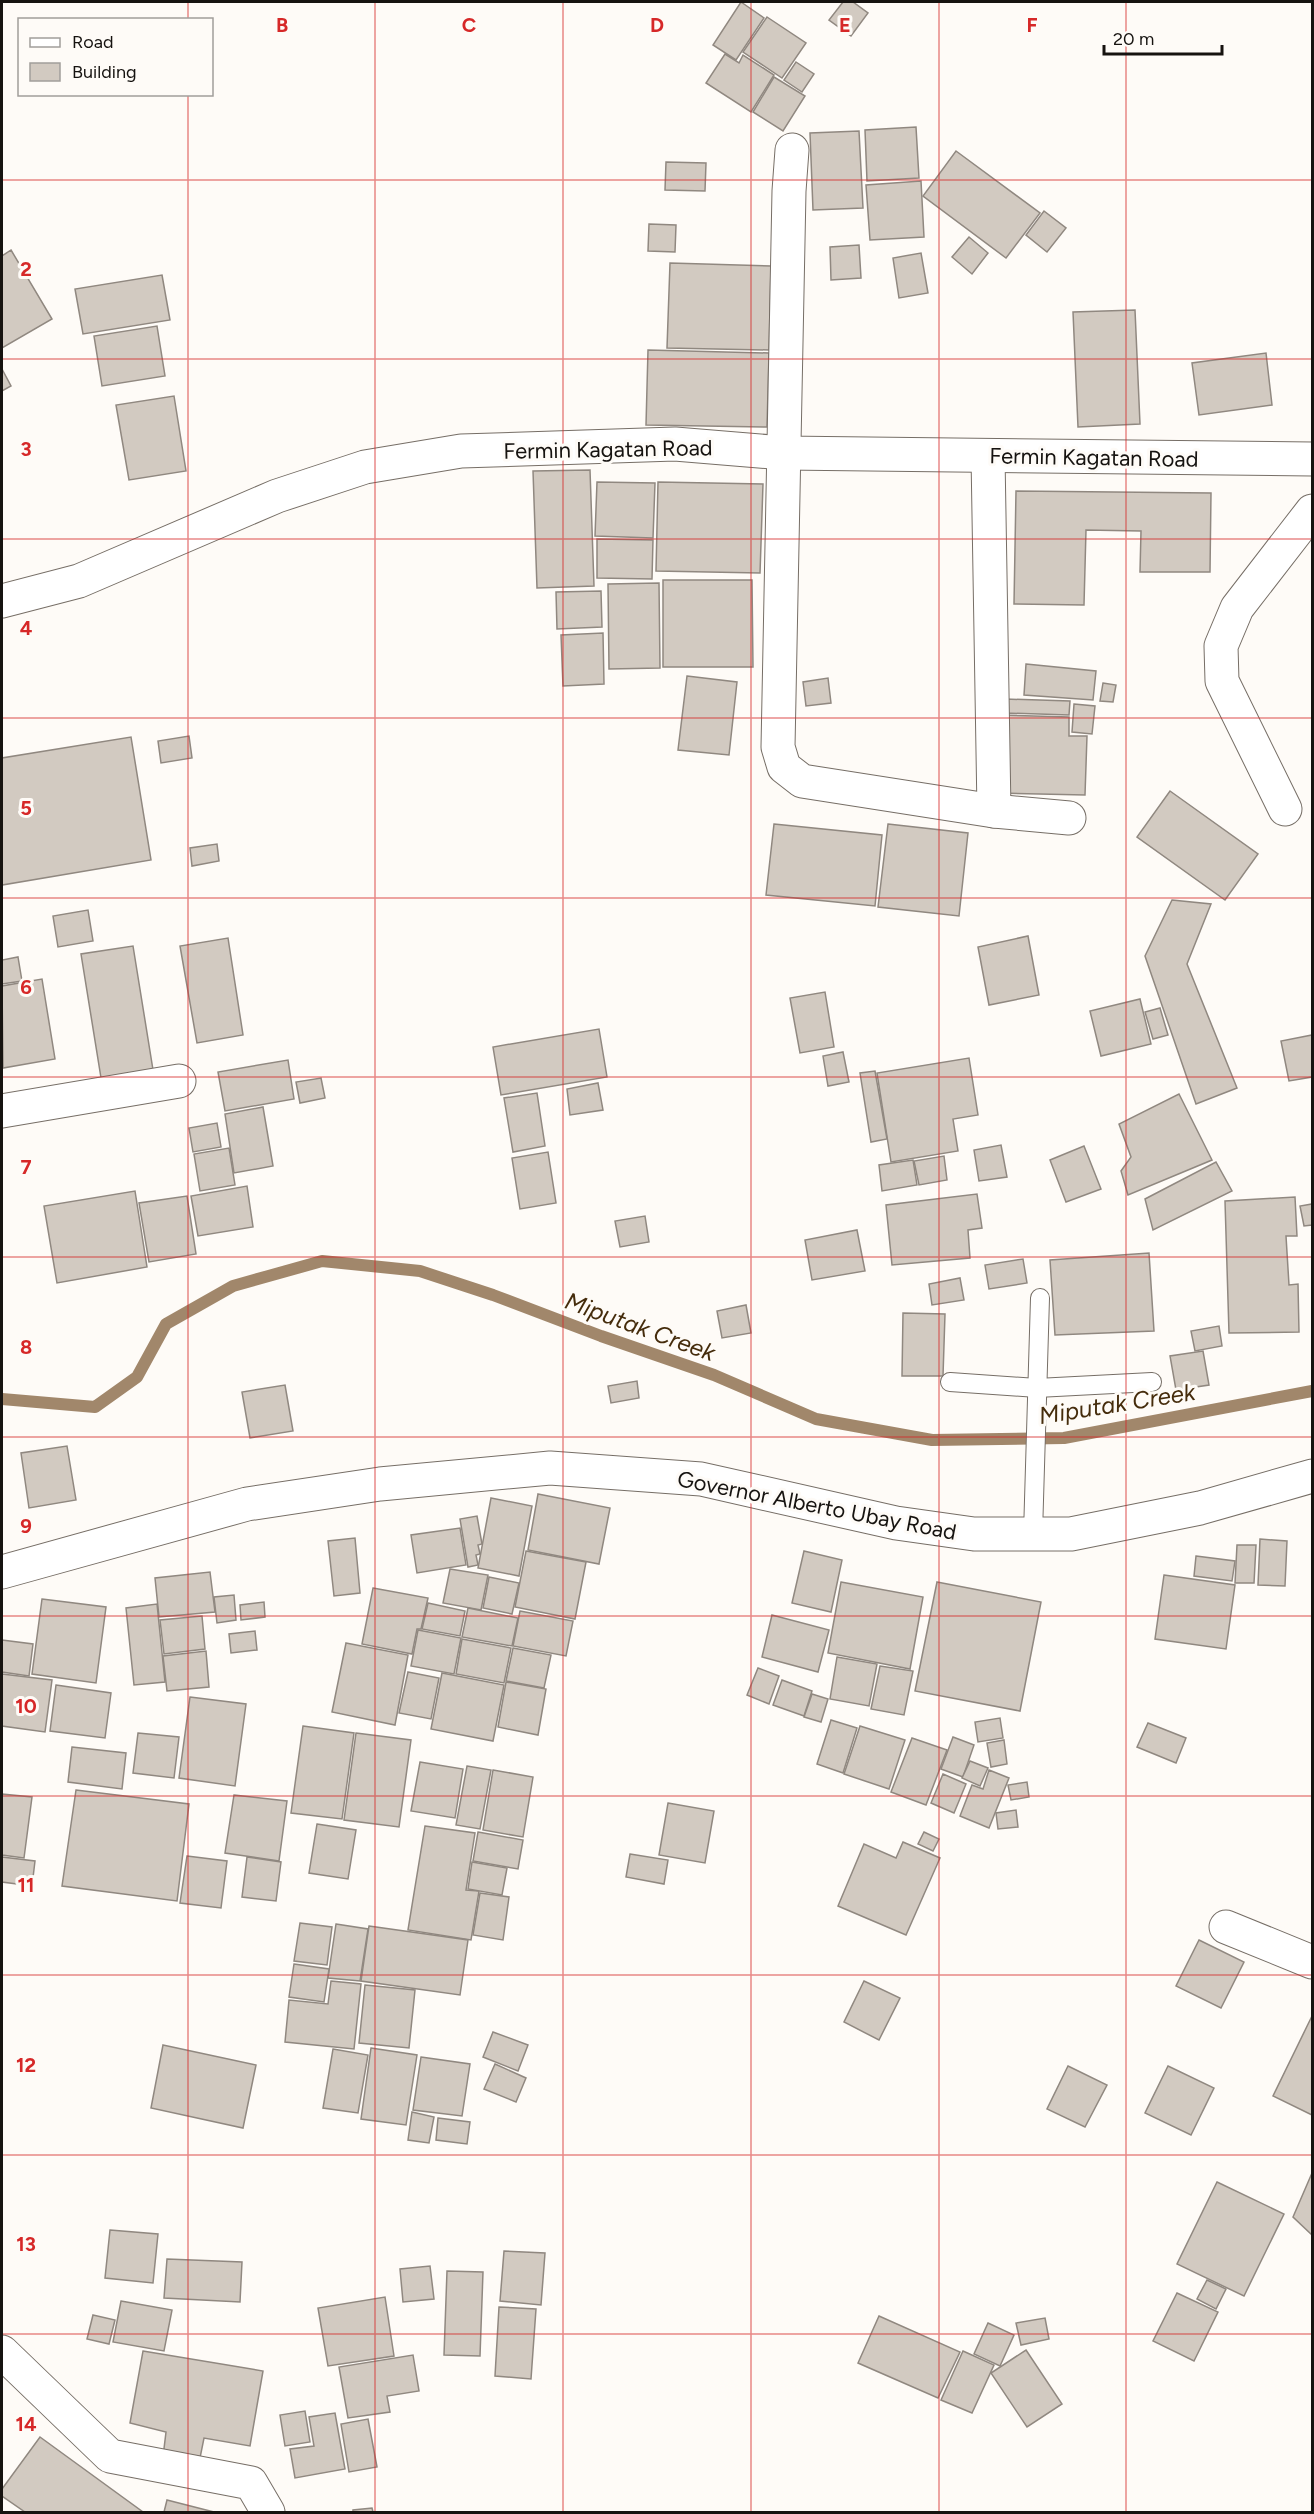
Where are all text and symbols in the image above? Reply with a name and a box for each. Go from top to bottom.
text: B [276,13,288,37]
text: C [462,13,476,37]
text: D [650,13,664,37]
text: E [839,13,851,37]
text: F [1026,13,1038,37]
legend [18,18,213,96]
scale bar [1104,18,1222,56]
text: 20 m [1113,28,1154,50]
text: Road [72,31,113,53]
text: Building [72,61,137,83]
text: 2 [20,257,32,281]
street label: Fermin Kagatan Road [503,434,713,465]
text: 3 [20,437,32,461]
street label: Fermin Kagatan Road [989,442,1199,473]
text: 4 [20,616,33,640]
text: 5 [20,796,32,820]
text: 6 [20,975,32,999]
text: 7 [20,1155,32,1179]
water label: Miputak Creek [561,1286,721,1368]
text: 8 [20,1335,32,1359]
water label: Miputak Creek [1037,1377,1198,1430]
street label: Governor Alberto Ubay Road [675,1465,959,1546]
text: 9 [20,1514,32,1538]
text: 10 [15,1694,37,1718]
text: 11 [18,1873,34,1897]
text: 12 [16,2053,36,2077]
text: 13 [16,2232,36,2256]
text: 14 [15,2412,37,2436]

